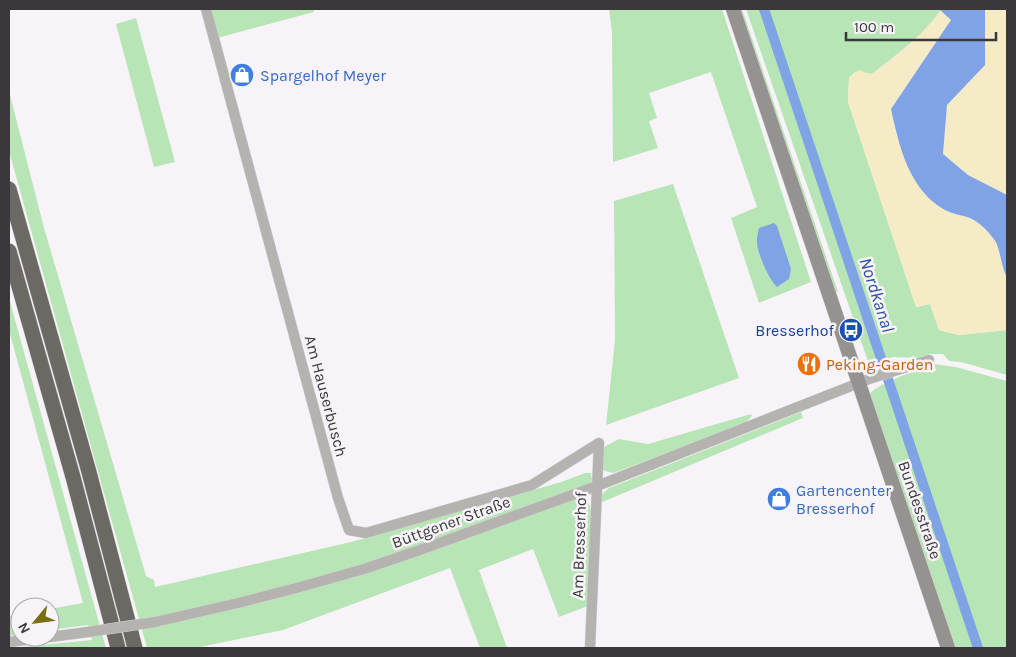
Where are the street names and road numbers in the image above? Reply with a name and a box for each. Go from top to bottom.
street label: Am Hauserbusch [301,333,351,459]
street label: Bundesstraße [894,458,946,562]
street label: Am Bresserhof [568,491,590,599]
street label: Büttgener Straße [389,492,513,552]

